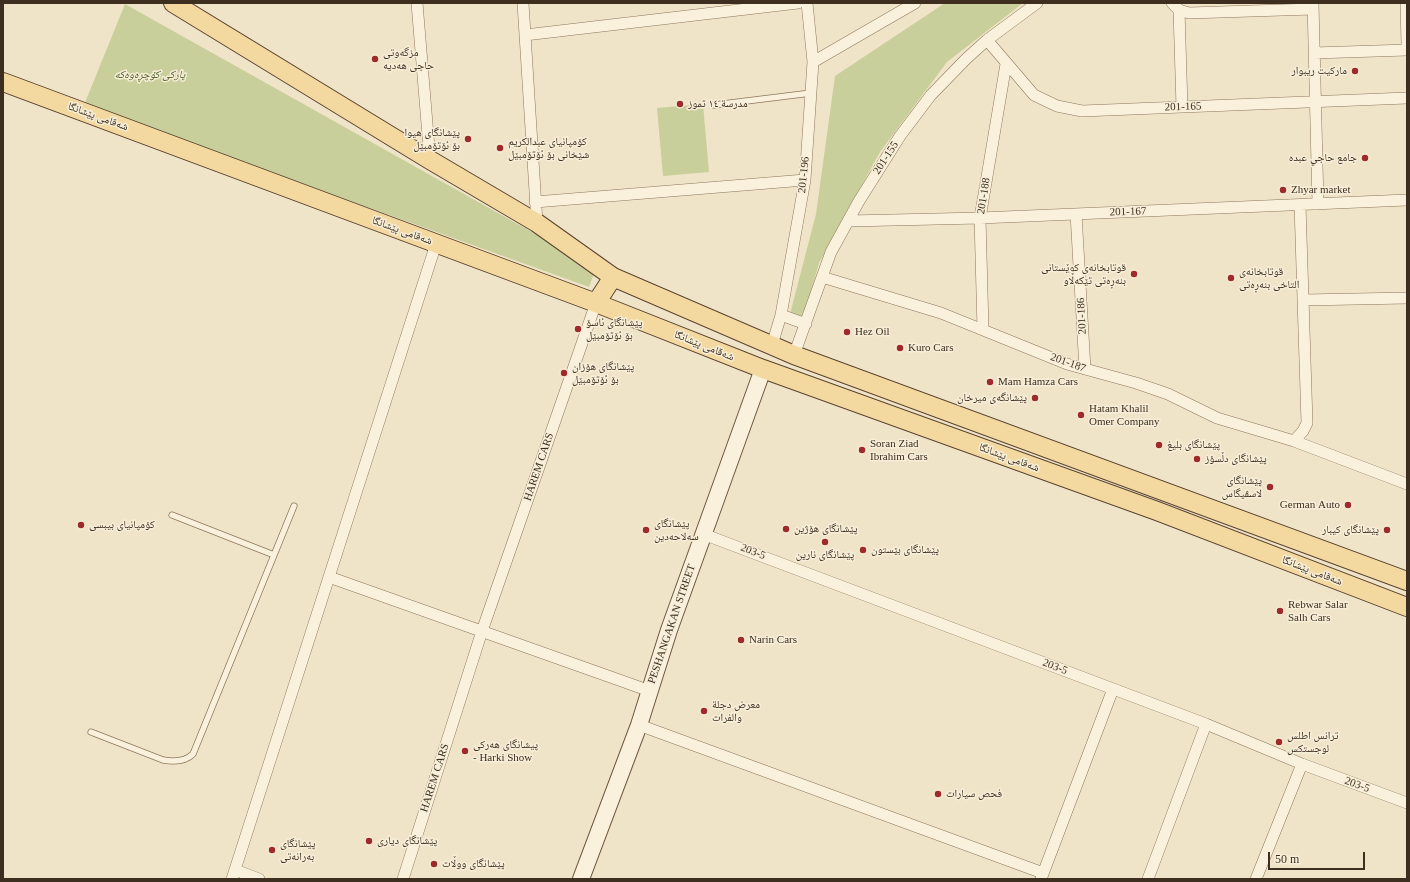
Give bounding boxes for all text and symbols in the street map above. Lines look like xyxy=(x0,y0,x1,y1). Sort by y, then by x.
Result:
place label: مزگەوتی حاجی هەدیە xyxy=(383,46,434,72)
marker: مزگەوتی حاجی هەدیە xyxy=(370,54,380,64)
place label: ماركيت ريبوار xyxy=(1291,64,1347,78)
marker: ماركيت ريبوار xyxy=(1350,66,1360,76)
park label: پارکی کۆچڕەوەکە xyxy=(115,68,185,82)
place label: مدرسة ١٤ تموز xyxy=(688,97,748,111)
marker: مدرسة ١٤ تموز xyxy=(675,99,685,109)
street label: شەقامی پێشانگا xyxy=(66,100,130,134)
street label: 201-165 xyxy=(1164,100,1202,114)
place label: پێشانگای هیوا بۆ ئۆتۆمبێل xyxy=(404,126,460,152)
marker: پێشانگای هیوا بۆ ئۆتۆمبێل xyxy=(463,134,473,144)
place label: کۆمپانیای عبدالكريم شێخانی بۆ ئۆتۆمبێل xyxy=(508,135,589,161)
street label: 201-155 xyxy=(870,139,902,177)
marker: کۆمپانیای عبدالكريم شێخانی بۆ ئۆتۆمبێل xyxy=(495,143,505,153)
place label: جامع حاجي عبده xyxy=(1289,151,1357,165)
marker: جامع حاجي عبده xyxy=(1360,153,1370,163)
street label: 201-196 xyxy=(796,156,812,194)
street label: 201-188 xyxy=(975,177,993,215)
place label: Zhyar market xyxy=(1291,183,1351,197)
marker: Zhyar market xyxy=(1278,185,1288,195)
street label: 201-167 xyxy=(1109,205,1147,219)
street label: شەقامی پێشانگا xyxy=(370,214,434,248)
place label: قوتابخانەی کوێستانی بنەڕەتی تێکەڵاو xyxy=(1041,261,1126,287)
place label: قوتابخانەی التاخی بنەڕەتی xyxy=(1239,265,1299,291)
marker: قوتابخانەی کوێستانی بنەڕەتی تێکەڵاو xyxy=(1129,269,1139,279)
marker: قوتابخانەی التاخی بنەڕەتی xyxy=(1226,273,1236,283)
street label: 201-186 xyxy=(1074,297,1090,335)
place label: پێشانگای ئاسۆ بۆ ئۆتۆمبێل xyxy=(586,316,642,342)
marker: پێشانگای ئاسۆ بۆ ئۆتۆمبێل xyxy=(573,324,583,334)
place label: Hez Oil xyxy=(855,325,890,339)
marker: Hez Oil xyxy=(842,327,852,337)
street label: شەقامی پێشانگا xyxy=(672,328,736,364)
place label: Kuro Cars xyxy=(908,341,954,355)
marker: Kuro Cars xyxy=(895,343,905,353)
street label: 201-187 xyxy=(1049,351,1087,375)
place label: پێشانگای هۆزان بۆ ئۆتۆمبێل xyxy=(572,360,634,386)
marker: پێشانگای هۆزان بۆ ئۆتۆمبێل xyxy=(559,368,569,378)
place label: Mam Hamza Cars xyxy=(998,375,1078,389)
marker: Mam Hamza Cars xyxy=(985,377,995,387)
place label: پێشانگەی میرخان xyxy=(957,391,1027,405)
marker: پێشانگەی میرخان xyxy=(1030,393,1040,403)
place label: Hatam Khalil Omer Company xyxy=(1089,402,1160,428)
marker: Hatam Khalil Omer Company xyxy=(1076,410,1086,420)
street label: HAREM CARS xyxy=(521,431,557,503)
place label: Soran Ziad Ibrahim Cars xyxy=(870,437,928,463)
place label: پێشانگای بلیغ xyxy=(1167,438,1220,452)
marker: پێشانگای بلیغ xyxy=(1154,440,1164,450)
street label: شەقامی پێشانگا xyxy=(977,441,1041,475)
marker: Soran Ziad Ibrahim Cars xyxy=(857,445,867,455)
place label: پێشانگای دڵسۆز xyxy=(1205,452,1267,466)
marker: پێشانگای دڵسۆز xyxy=(1192,454,1202,464)
place label: پێشانگای لاسڤیگاس xyxy=(1222,474,1262,500)
marker: پێشانگای لاسڤیگاس xyxy=(1265,482,1275,492)
place label: German Auto xyxy=(1280,498,1340,512)
marker: German Auto xyxy=(1343,500,1353,510)
place label: پێشانگای سەلاحەدین xyxy=(654,517,699,543)
place label: كۆمپانیای بیبسی xyxy=(89,518,155,532)
marker: كۆمپانیای بیبسی xyxy=(76,520,86,530)
place label: پێشانگای هۆژین xyxy=(794,522,857,536)
place label: پێشانگای کیبار xyxy=(1322,523,1379,537)
marker: پێشانگای هۆژین xyxy=(781,524,791,534)
marker: پێشانگای سەلاحەدین xyxy=(641,525,651,535)
marker: پێشانگای کیبار xyxy=(1382,525,1392,535)
marker: پێشانگای نارین xyxy=(820,537,830,547)
street label: 203-5 xyxy=(739,541,767,563)
place label: پێشانگای بێستون xyxy=(871,543,939,557)
marker: پێشانگای بێستون xyxy=(858,545,868,555)
place label: پێشانگای نارین xyxy=(796,548,854,562)
street label: شەقامی پێشانگا xyxy=(1280,553,1344,589)
street label: PESHANGAKAN STREET xyxy=(645,562,699,686)
place label: Rebwar Salar Salh Cars xyxy=(1288,598,1348,624)
marker: Rebwar Salar Salh Cars xyxy=(1275,606,1285,616)
place label: Narin Cars xyxy=(749,633,797,647)
marker: Narin Cars xyxy=(736,635,746,645)
street label: 203-5 xyxy=(1041,656,1069,678)
place label: معرض دجلة والفرات xyxy=(712,698,760,724)
marker: معرض دجلة والفرات xyxy=(699,706,709,716)
place label: ترانس اطلس لوجستكس xyxy=(1287,729,1339,755)
marker: ترانس اطلس لوجستكس xyxy=(1274,737,1284,747)
place label: پیشانگای هەرکی - Harki Show xyxy=(473,738,538,764)
street label: HAREM CARS xyxy=(418,742,452,814)
marker: پیشانگای هەرکی - Harki Show xyxy=(460,746,470,756)
street label: 203-5 xyxy=(1343,774,1371,796)
place label: فحص سيارات xyxy=(946,787,1002,801)
marker: فحص سيارات xyxy=(933,789,943,799)
place label: پێشانگای دیاری xyxy=(377,834,437,848)
marker: پێشانگای دیاری xyxy=(364,836,374,846)
place label: پێشانگای بەرانەتی xyxy=(280,837,315,863)
scale bar xyxy=(1270,844,1367,870)
marker: پێشانگای بەرانەتی xyxy=(267,845,277,855)
text: 50 m xyxy=(1275,852,1299,866)
place label: پێشانگای ووڵات xyxy=(442,857,505,871)
marker: پێشانگای ووڵات xyxy=(429,859,439,869)

